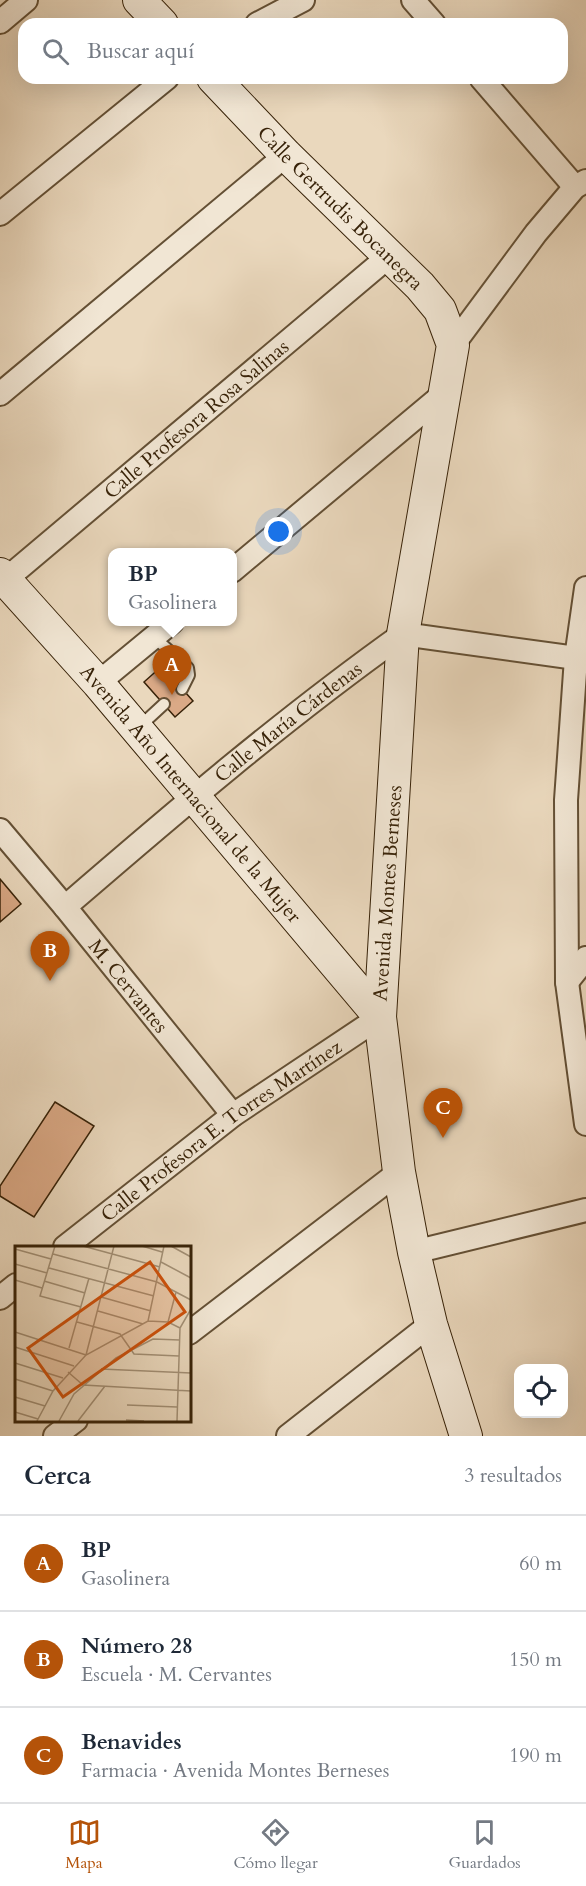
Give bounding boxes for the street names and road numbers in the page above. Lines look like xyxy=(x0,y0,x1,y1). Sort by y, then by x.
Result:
street label: Calle Gertrudis Bocanegra xyxy=(251,120,430,296)
street label: Calle Profesora Rosa Salinas xyxy=(98,333,295,505)
street label: Calle María Cárdenas xyxy=(209,655,368,789)
street label: Avenida Año Internacional de la Mujer xyxy=(76,660,306,928)
street label: Avenida Montes Berneses xyxy=(366,784,409,1002)
street label: M. Cervantes xyxy=(82,934,174,1039)
street label: Calle Profesora E. Torres Martínez xyxy=(95,1033,347,1228)

